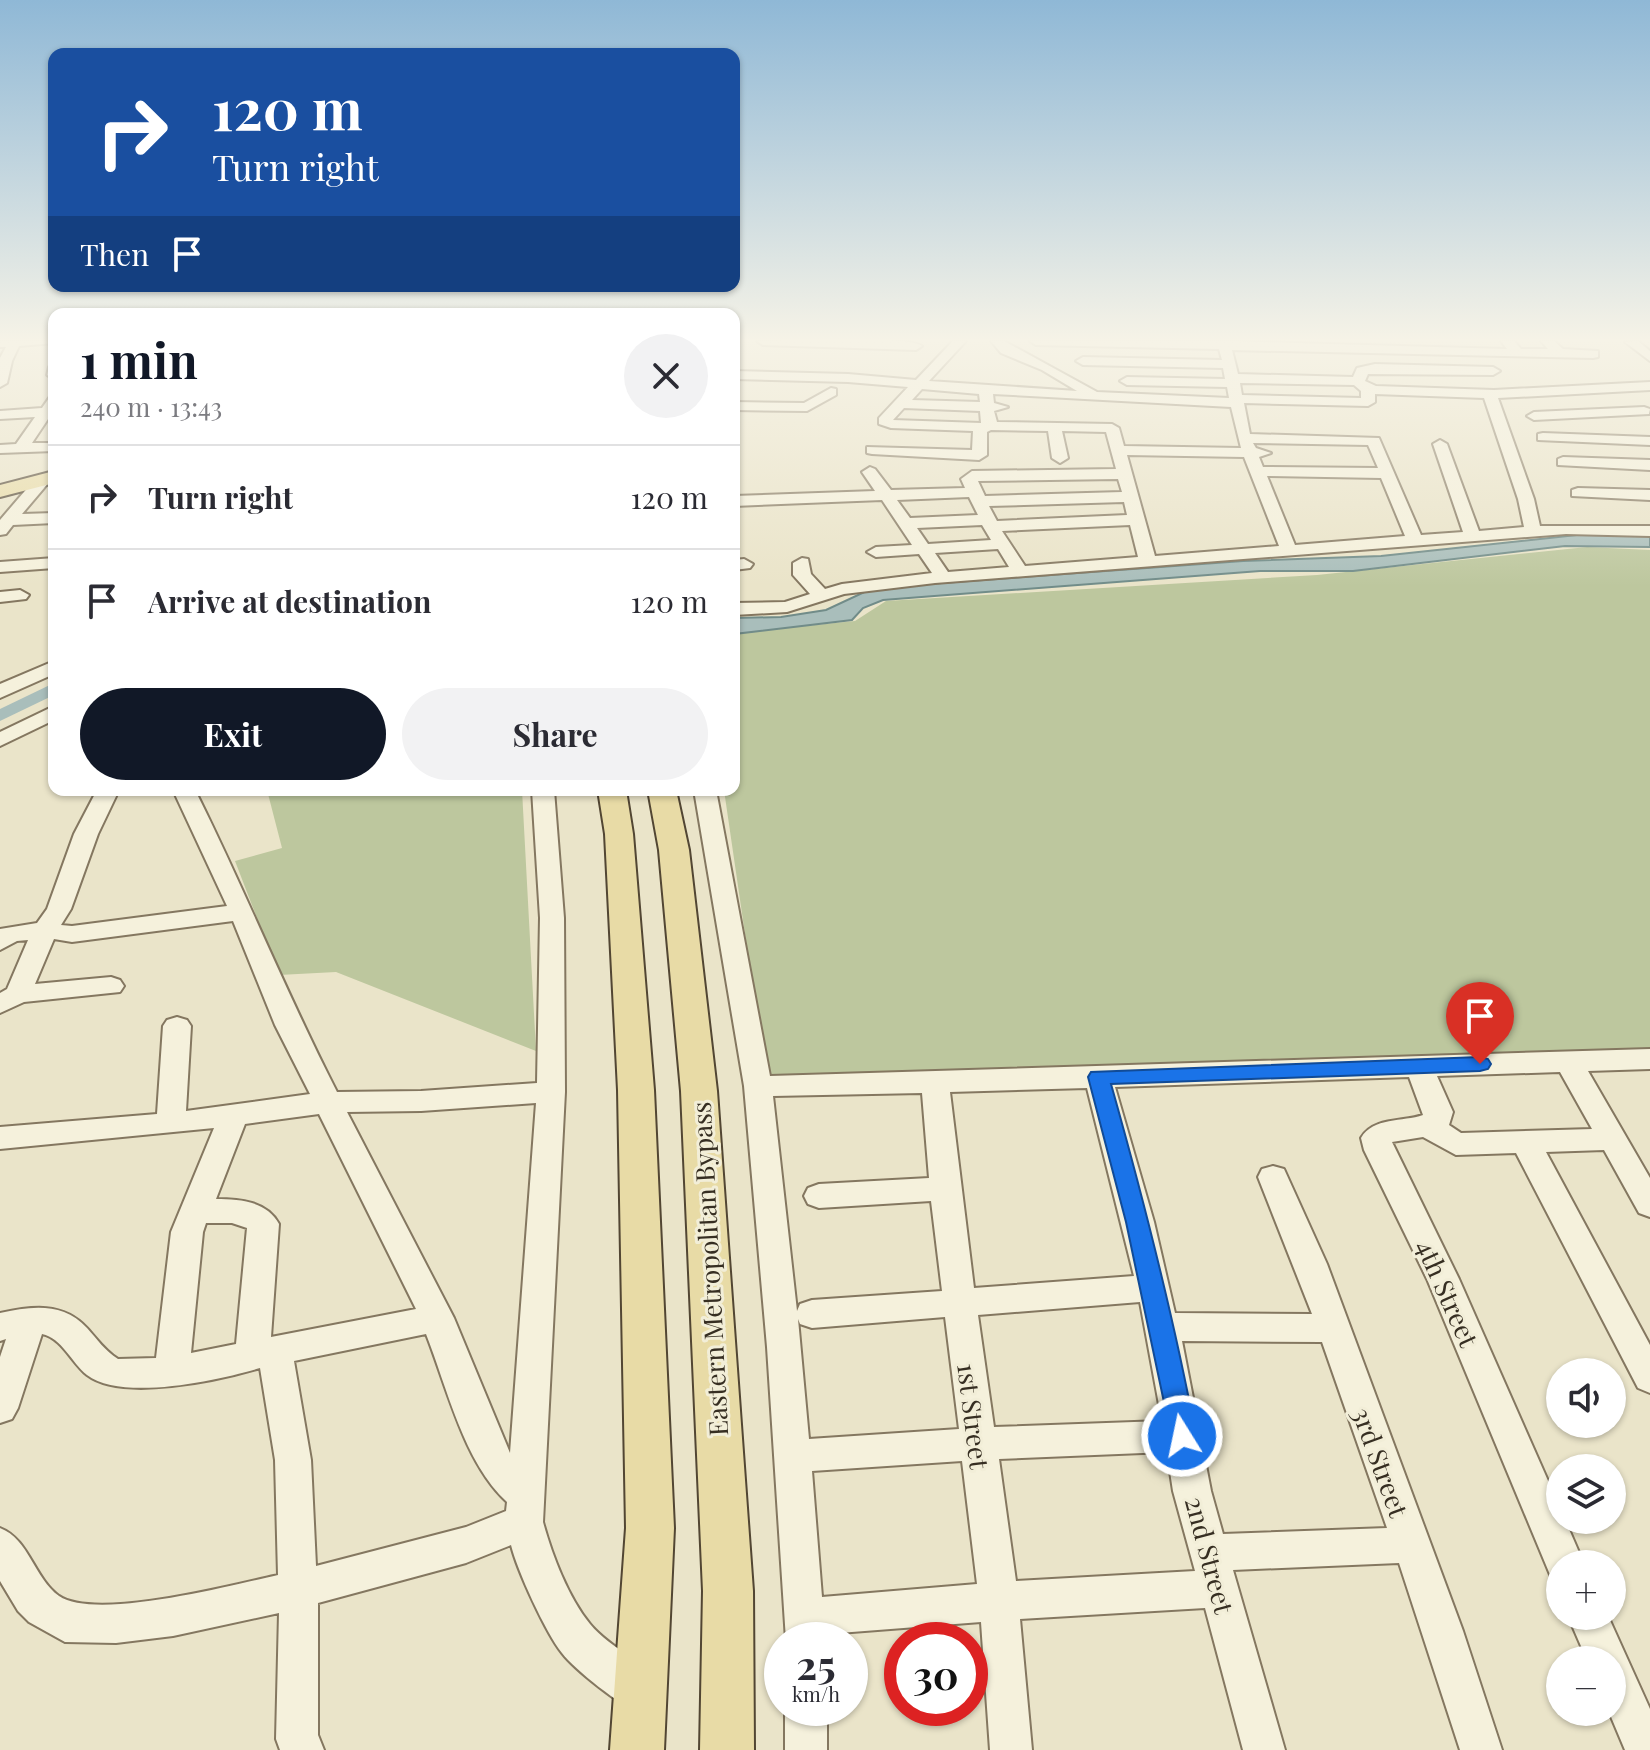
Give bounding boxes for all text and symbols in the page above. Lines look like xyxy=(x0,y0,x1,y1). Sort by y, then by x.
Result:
text: 120 m xyxy=(212,70,363,145)
icon: right xyxy=(80,80,184,184)
text: Turn right xyxy=(212,142,379,190)
icon: arrive xyxy=(165,232,209,276)
text: Then xyxy=(80,234,149,274)
text: 1 min xyxy=(80,327,198,391)
button: close xyxy=(624,334,708,418)
text: 240 m · 13:43 xyxy=(80,389,222,424)
icon: right xyxy=(80,475,124,519)
text: Turn right xyxy=(148,477,293,517)
text: 120 m xyxy=(630,477,708,517)
icon: arrive xyxy=(80,579,124,623)
text: Arrive at destination xyxy=(148,581,431,621)
text: 120 m xyxy=(630,581,708,621)
button: Exit xyxy=(80,688,386,780)
button: Share xyxy=(402,688,708,780)
pin xyxy=(1446,982,1514,1064)
icon: arrive xyxy=(1458,994,1502,1038)
street label: Eastern Metropolitan Bypass xyxy=(683,1101,735,1437)
street label: 4th Street xyxy=(1409,1234,1487,1353)
map controls xyxy=(1546,1358,1626,1726)
button: sound xyxy=(1546,1358,1626,1438)
street label: 1st Street xyxy=(950,1361,998,1472)
position arrow xyxy=(1140,1394,1224,1478)
street label: 3rd Street xyxy=(1345,1402,1417,1522)
button: layers xyxy=(1546,1454,1626,1534)
street label: 2nd Street xyxy=(1178,1493,1243,1618)
button: + xyxy=(1546,1550,1626,1630)
speed limit sign: 30 xyxy=(884,1622,988,1726)
text: 25 xyxy=(796,1637,836,1690)
button: − xyxy=(1546,1646,1626,1726)
text: km/h xyxy=(792,1680,840,1707)

